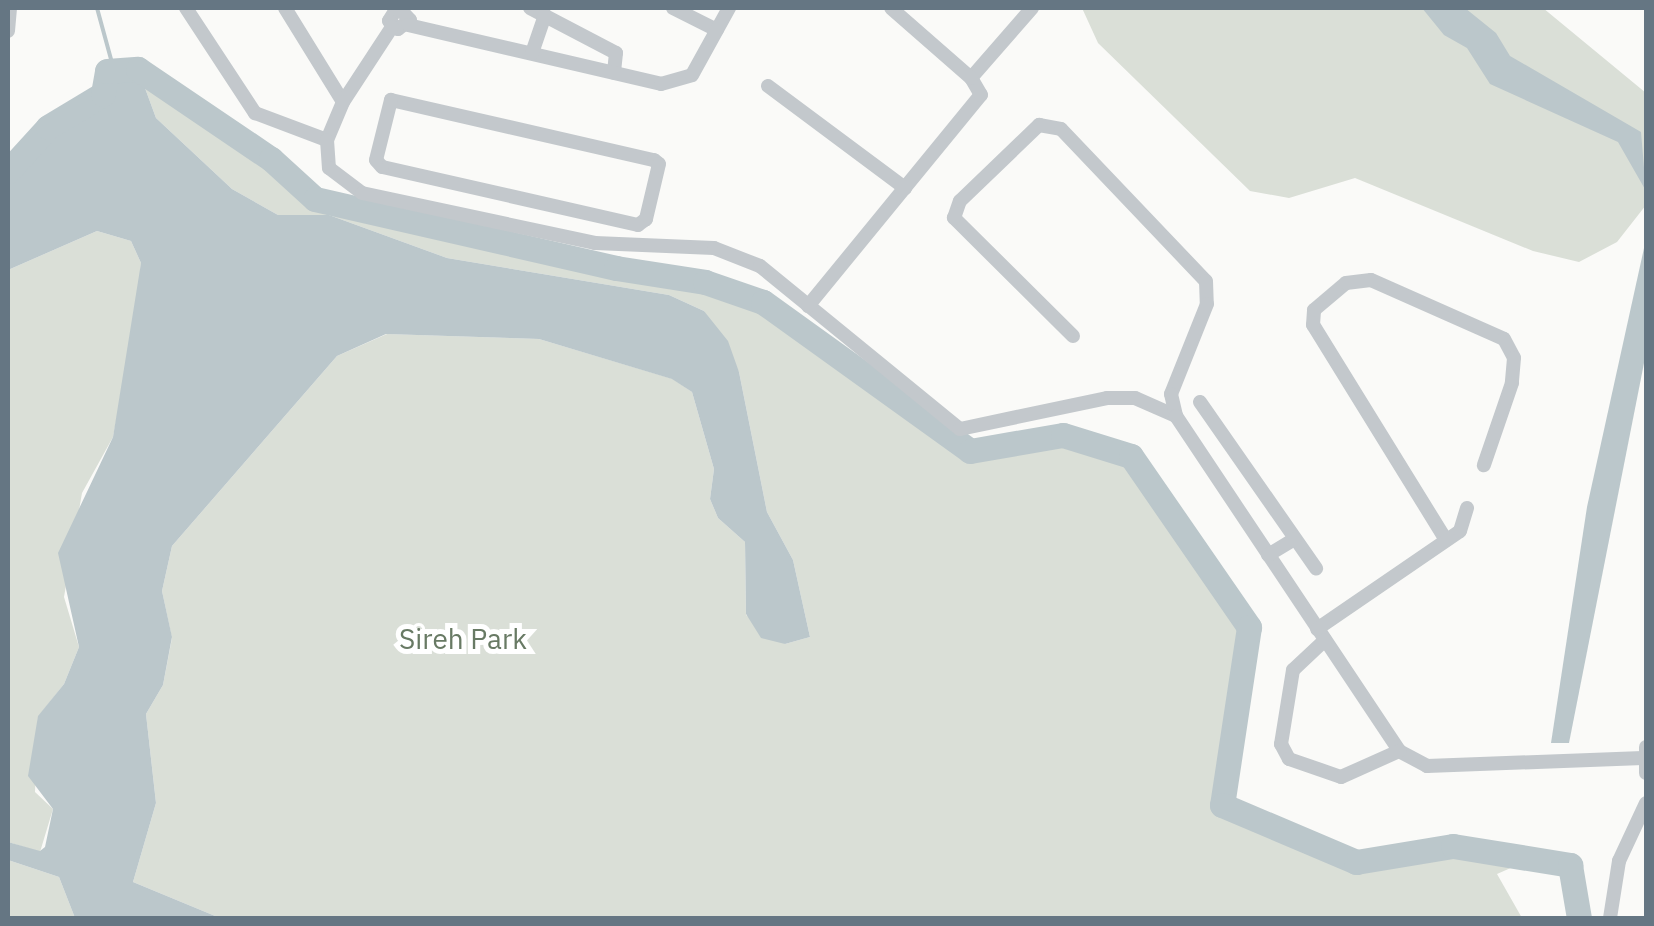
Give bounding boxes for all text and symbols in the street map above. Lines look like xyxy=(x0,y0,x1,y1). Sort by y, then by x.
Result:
park label: Sireh Park xyxy=(399,622,527,656)

